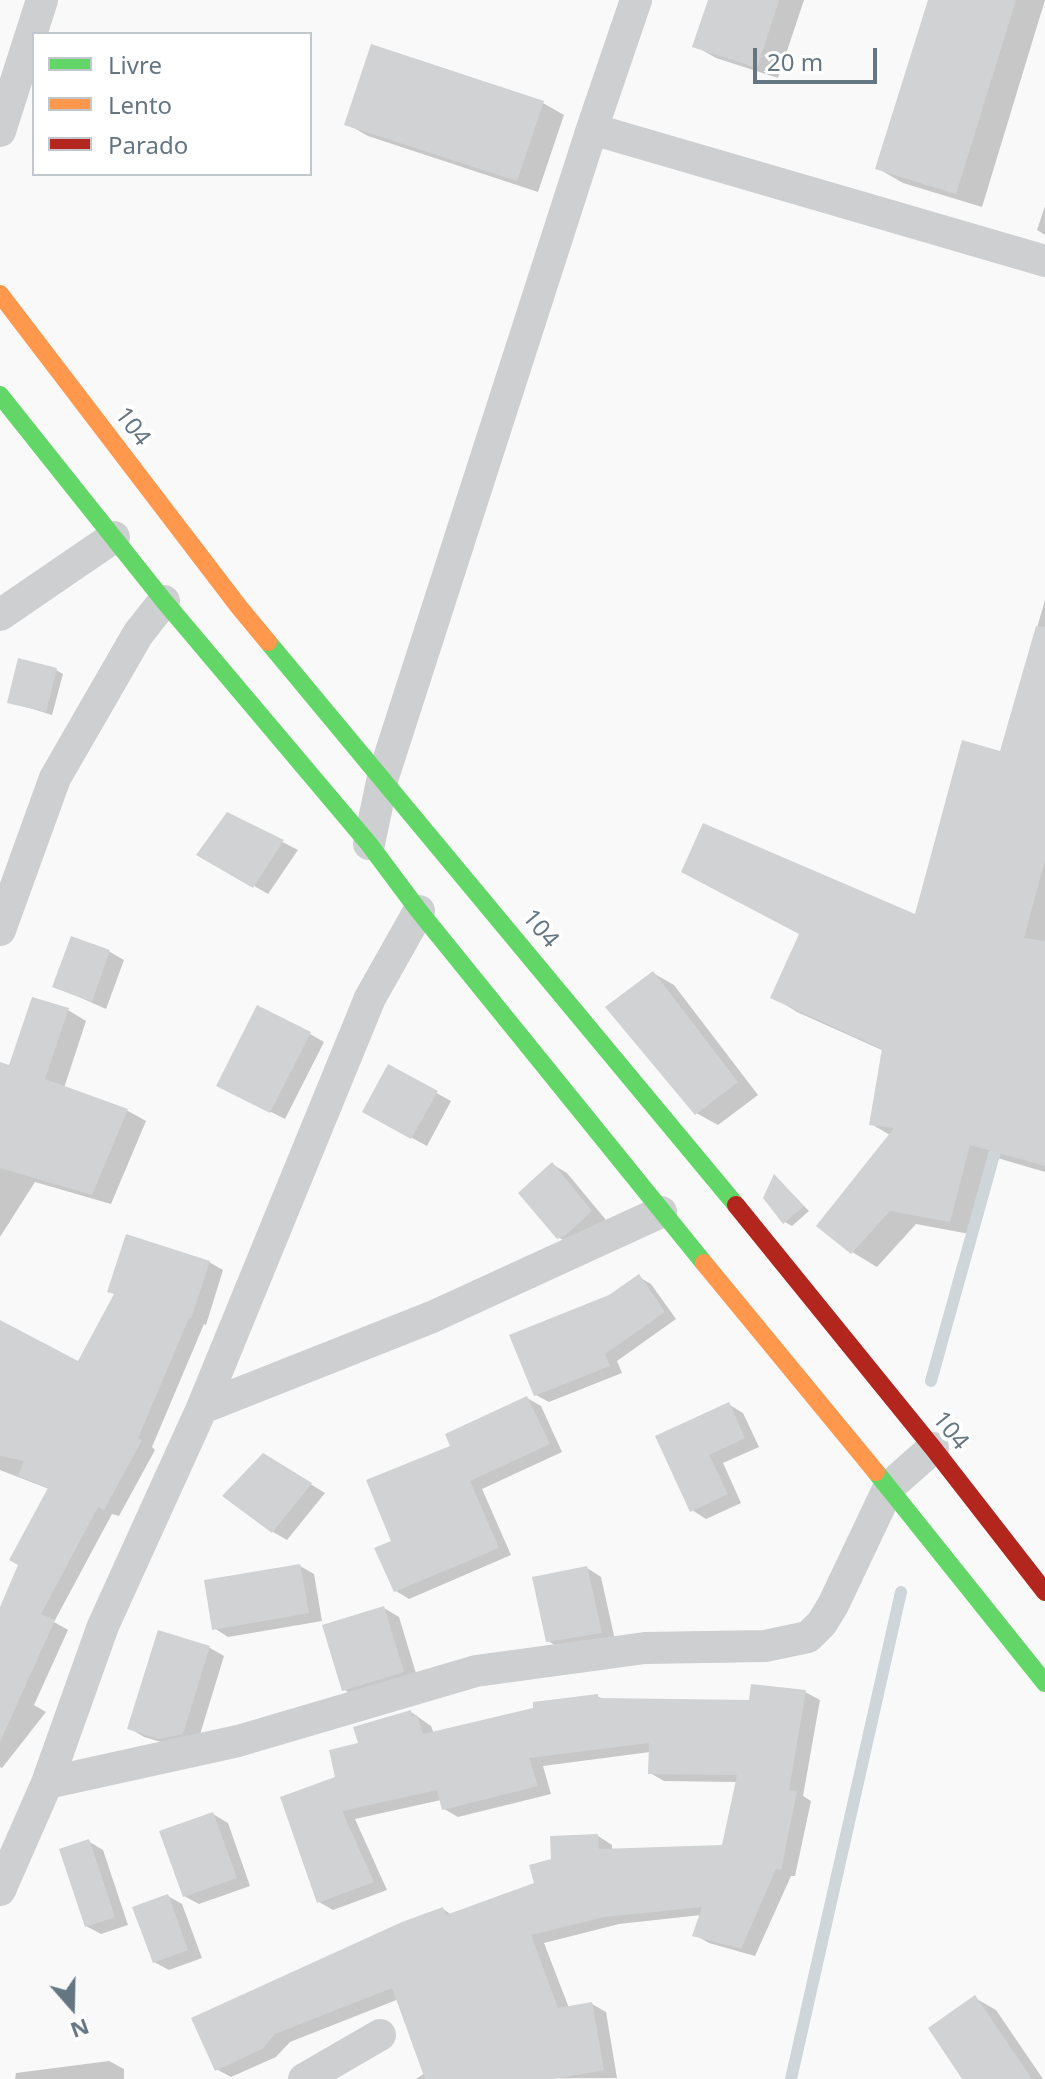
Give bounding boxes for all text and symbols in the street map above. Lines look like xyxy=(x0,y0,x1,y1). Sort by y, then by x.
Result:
legend xyxy=(32,32,312,176)
scale bar xyxy=(757,32,881,82)
text: 20 m xyxy=(767,45,823,78)
text: Livre xyxy=(108,48,162,81)
text: Lento xyxy=(108,88,172,121)
text: Parado xyxy=(108,128,188,161)
street label: 104 xyxy=(108,402,156,452)
street label: 104 xyxy=(516,904,564,954)
street label: 104 xyxy=(926,1406,974,1456)
north arrow xyxy=(32,1967,112,2047)
text: N xyxy=(67,2012,94,2047)

